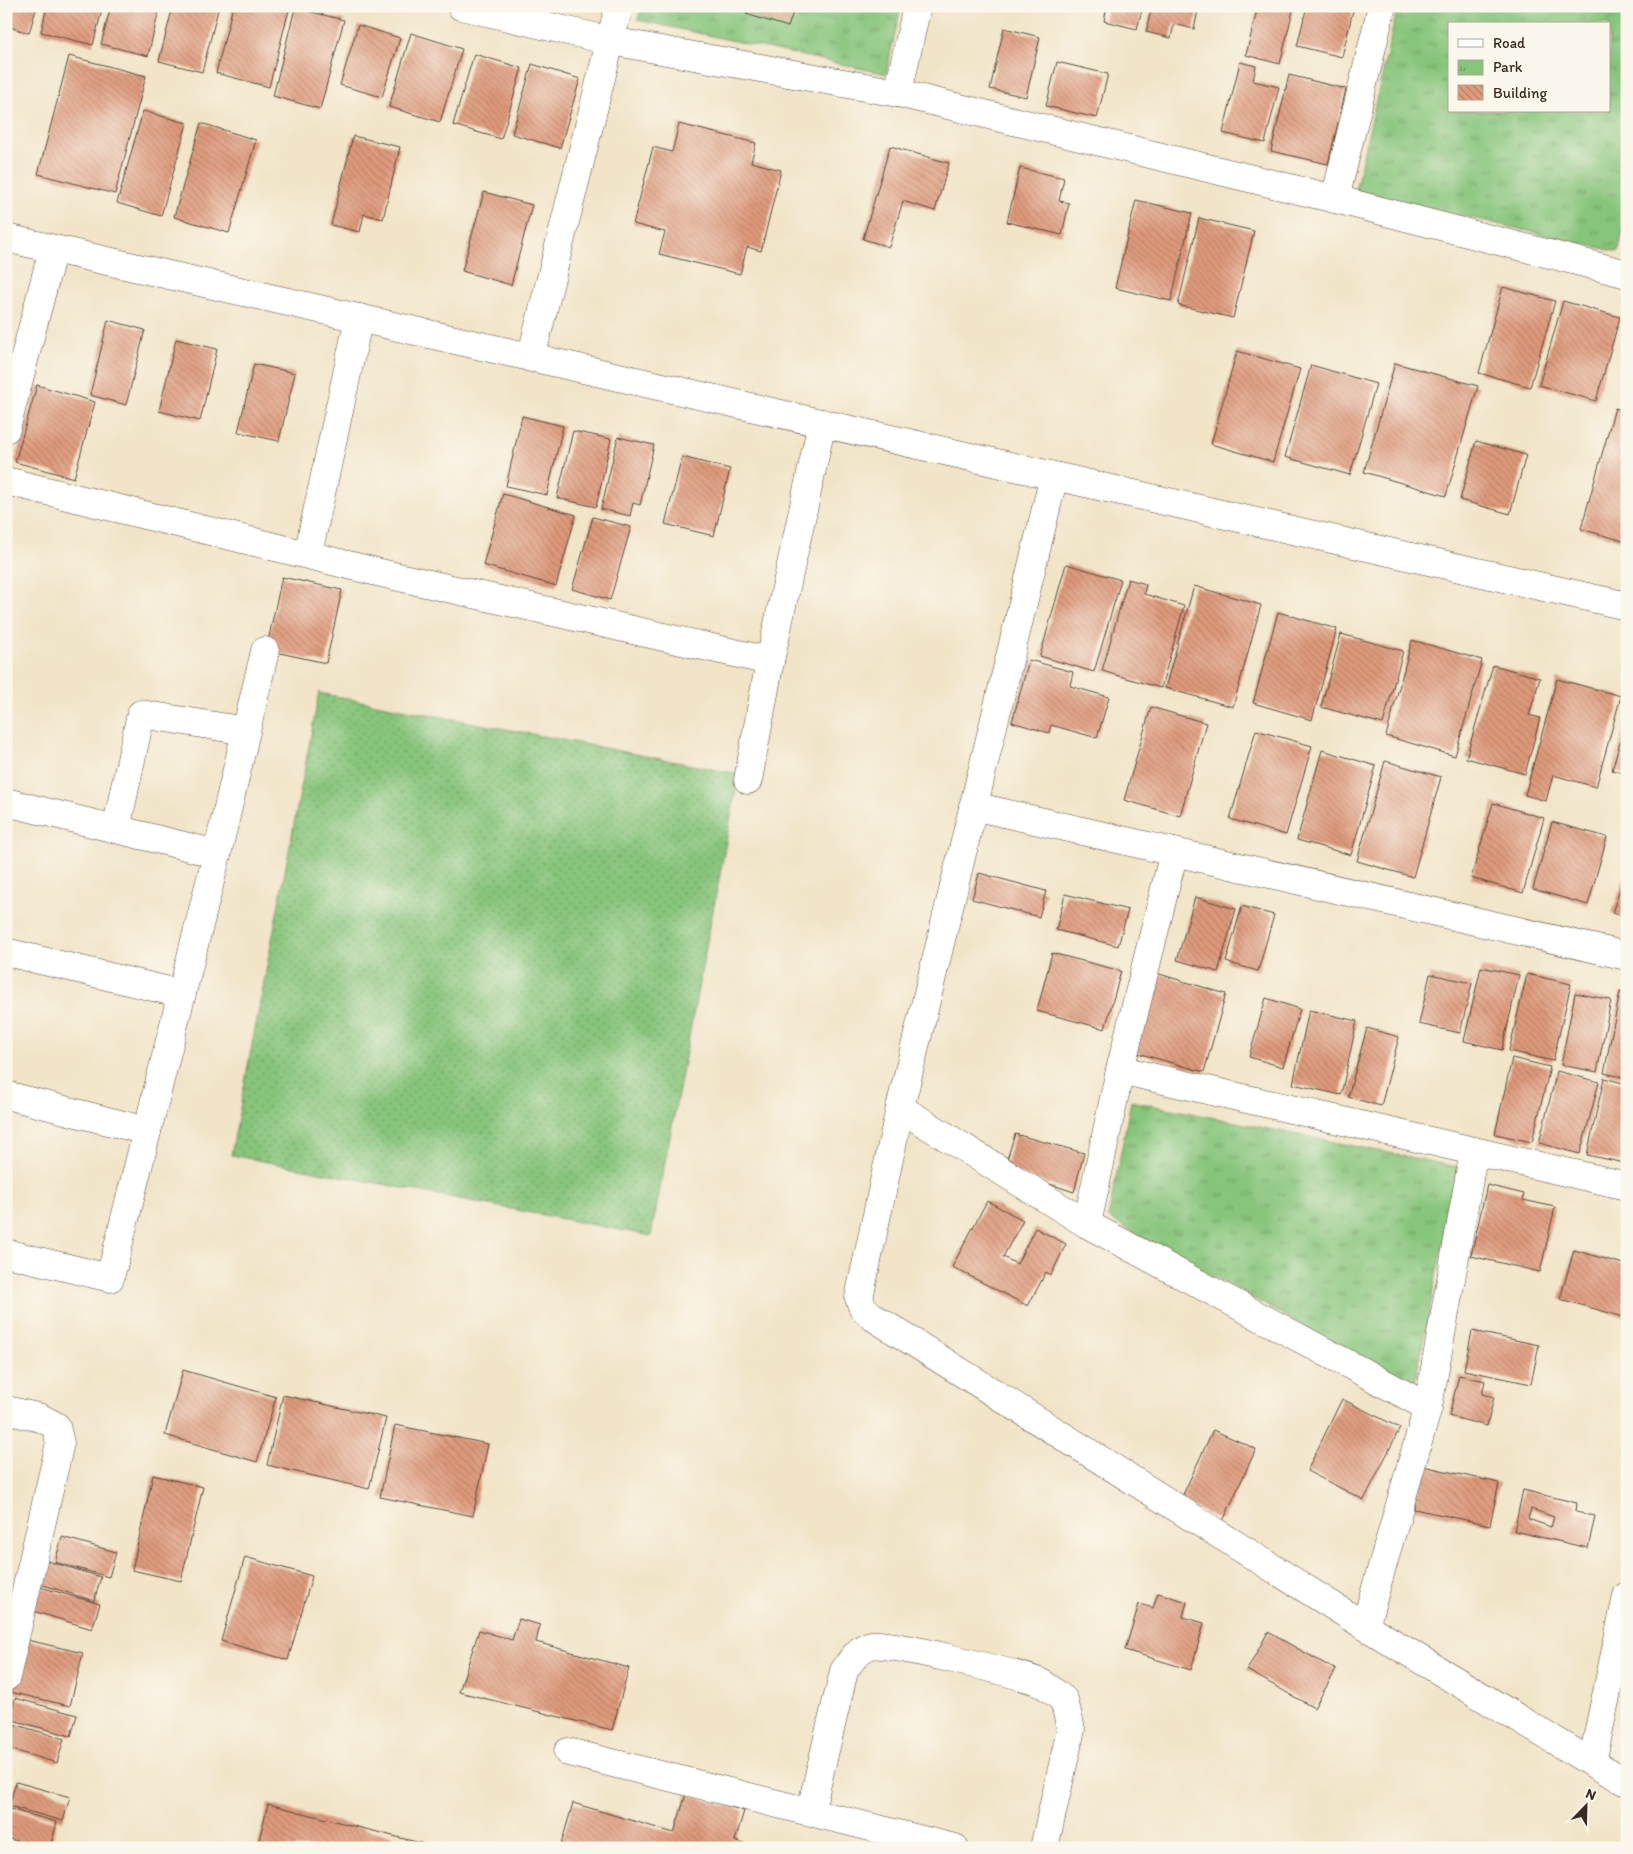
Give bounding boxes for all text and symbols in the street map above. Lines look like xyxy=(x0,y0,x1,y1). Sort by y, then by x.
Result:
legend xyxy=(1448,22,1610,112)
text: Road xyxy=(1493,34,1526,52)
text: Park xyxy=(1493,58,1523,76)
text: Building xyxy=(1493,84,1547,102)
north arrow xyxy=(1560,1782,1610,1832)
text: N xyxy=(1583,1785,1599,1804)

